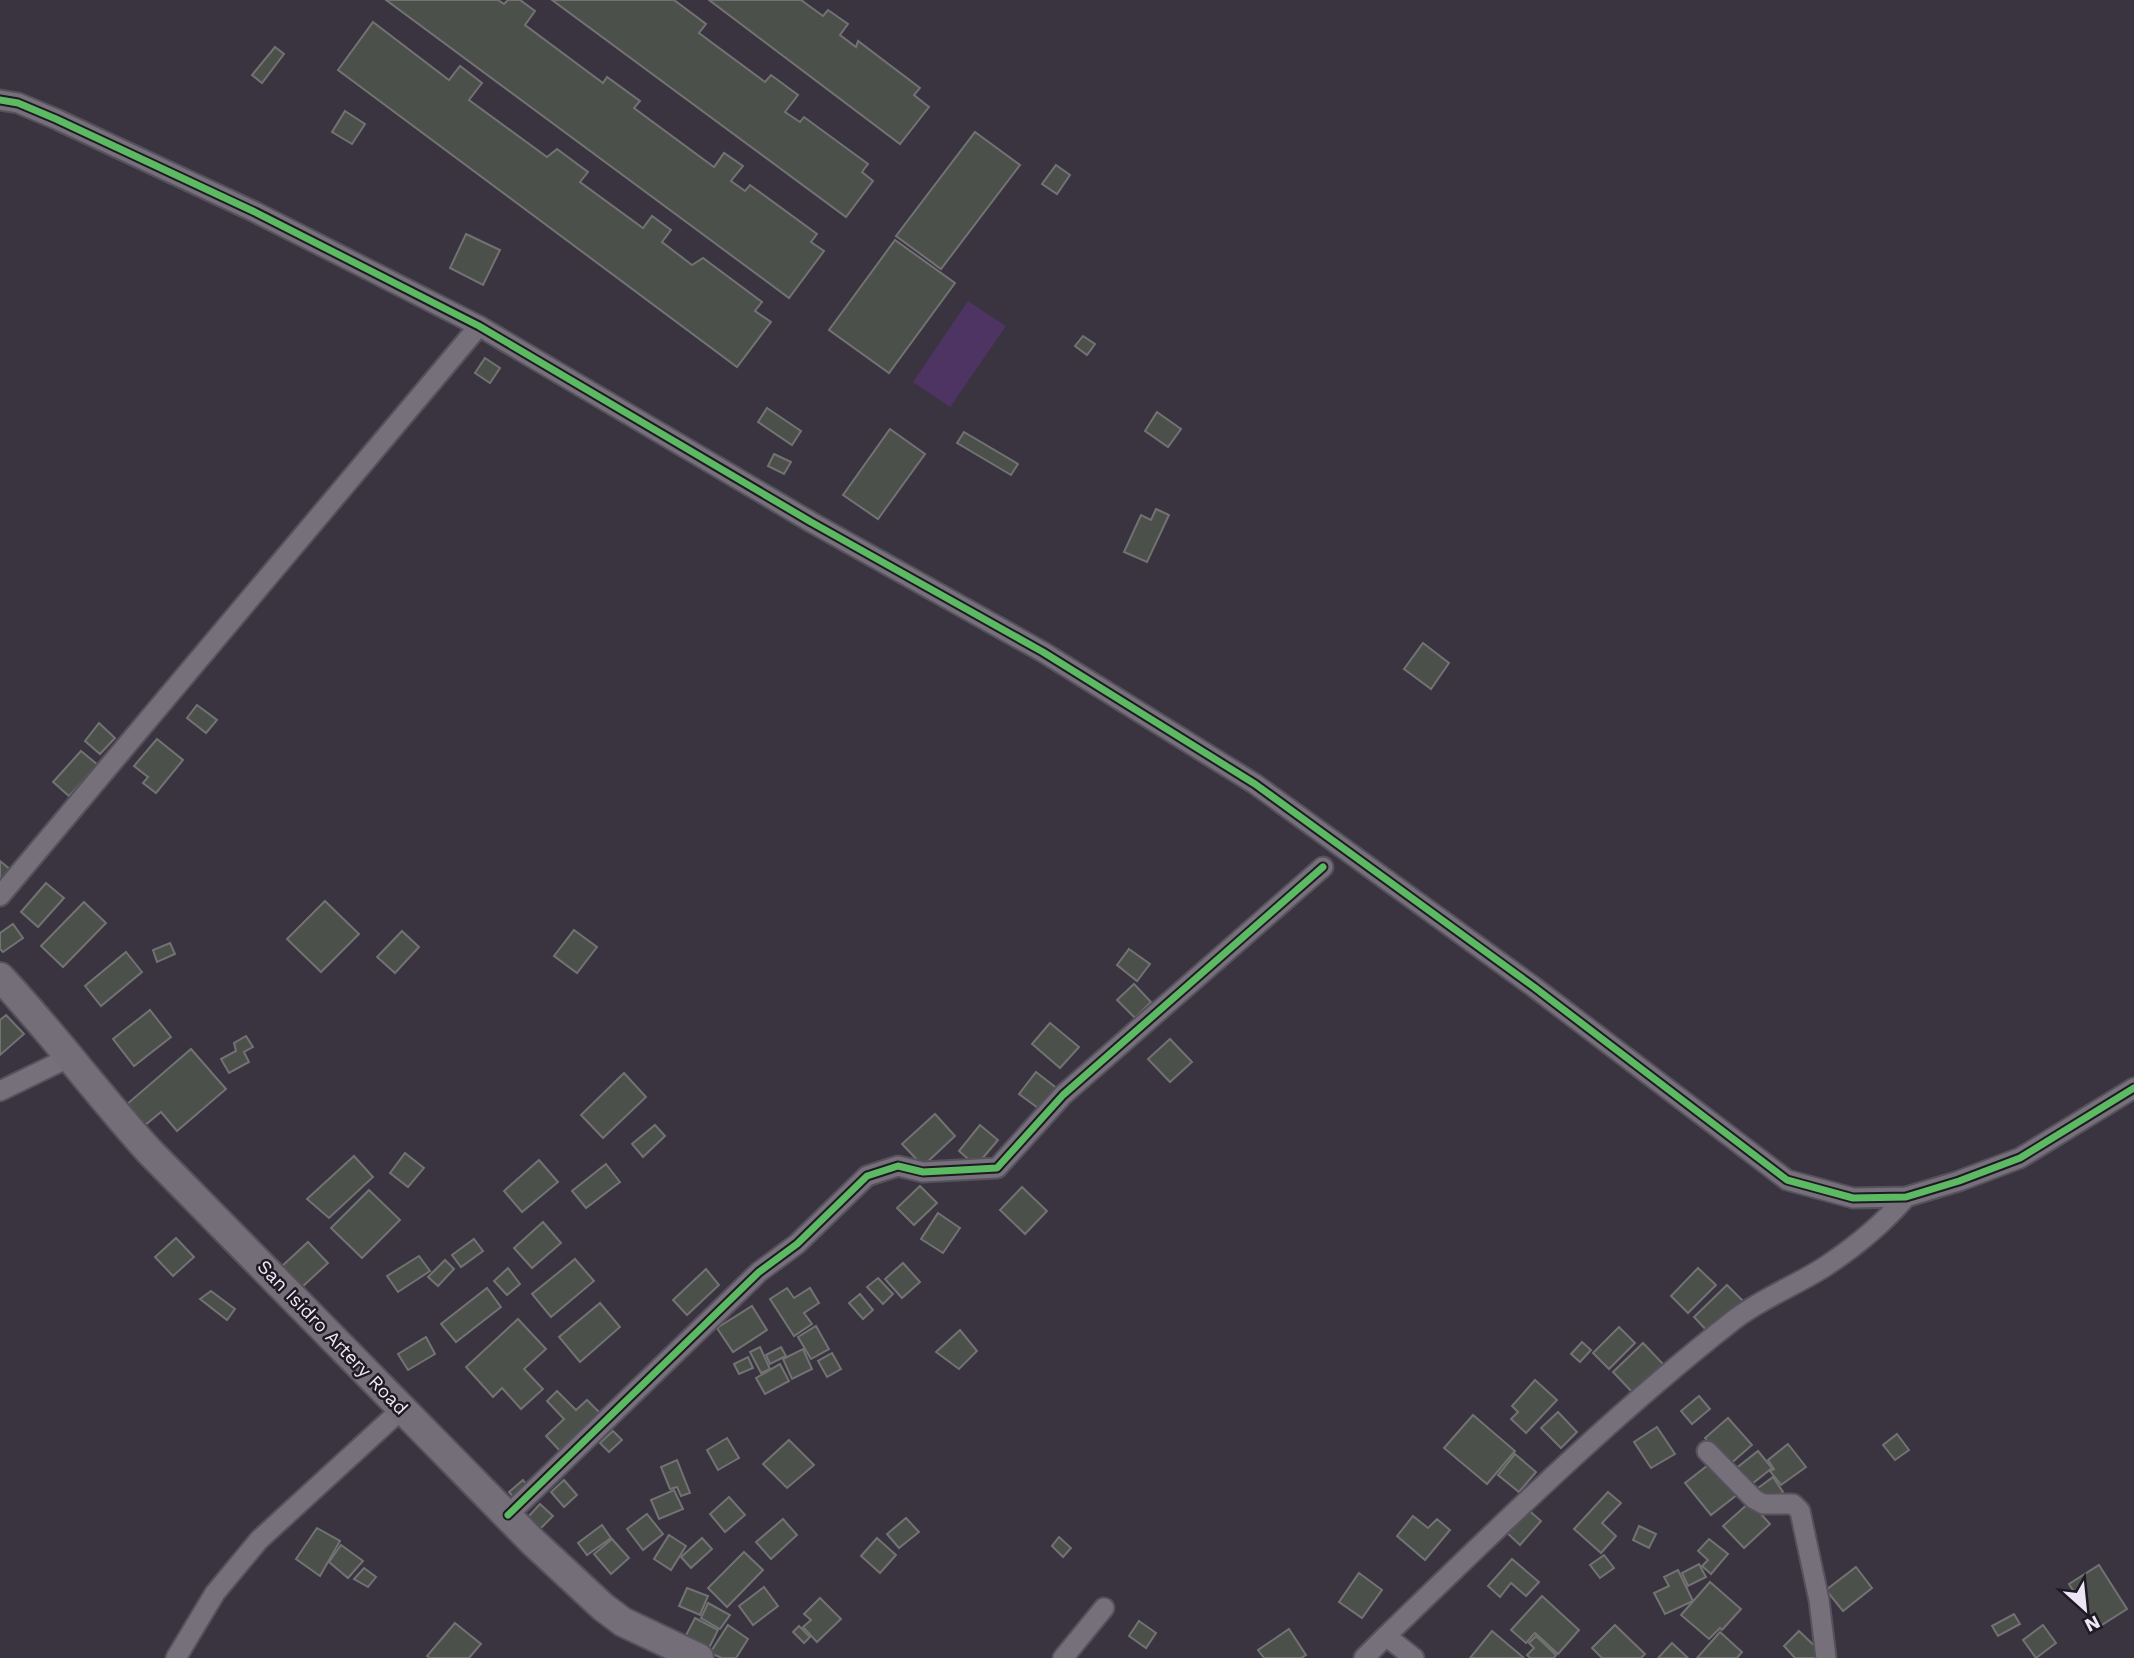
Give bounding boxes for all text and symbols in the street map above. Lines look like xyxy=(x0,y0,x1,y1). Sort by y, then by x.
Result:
street label: San Isidro Artery Road xyxy=(253,1255,413,1420)
north arrow xyxy=(2050,1574,2120,1644)
text: N xyxy=(2081,1610,2104,1637)

